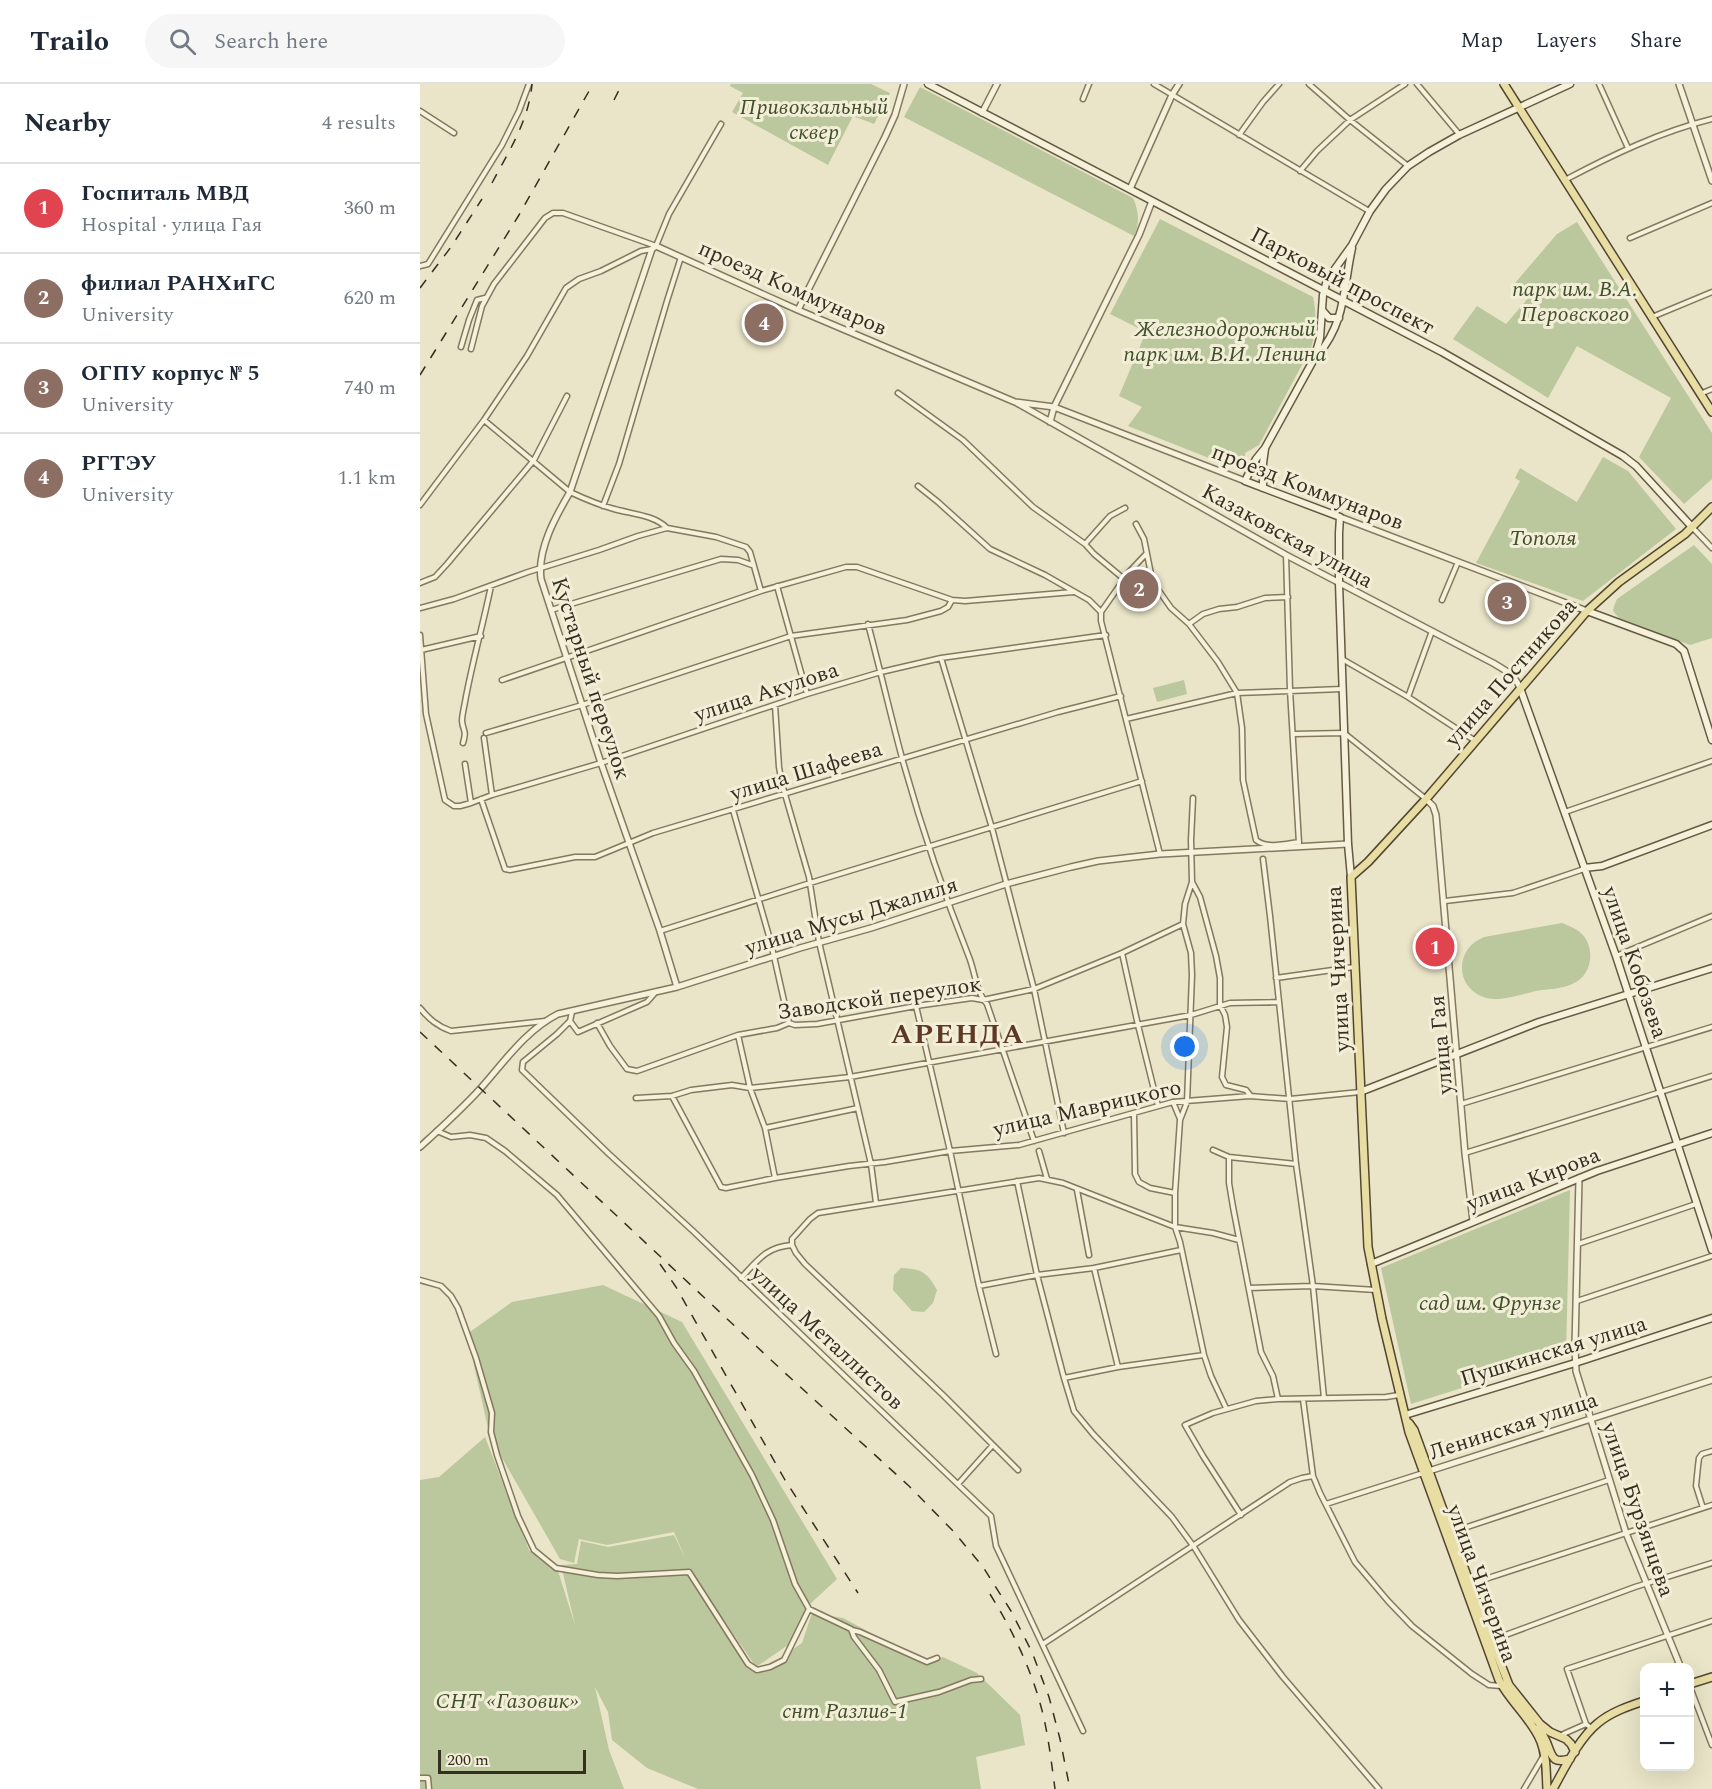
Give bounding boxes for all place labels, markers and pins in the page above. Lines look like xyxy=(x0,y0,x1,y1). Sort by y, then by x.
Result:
pin: 4 xyxy=(744,300,784,346)
pin: 2 xyxy=(1120,566,1158,612)
pin: 3 xyxy=(1488,580,1526,624)
pin: 1 xyxy=(1416,924,1454,970)

